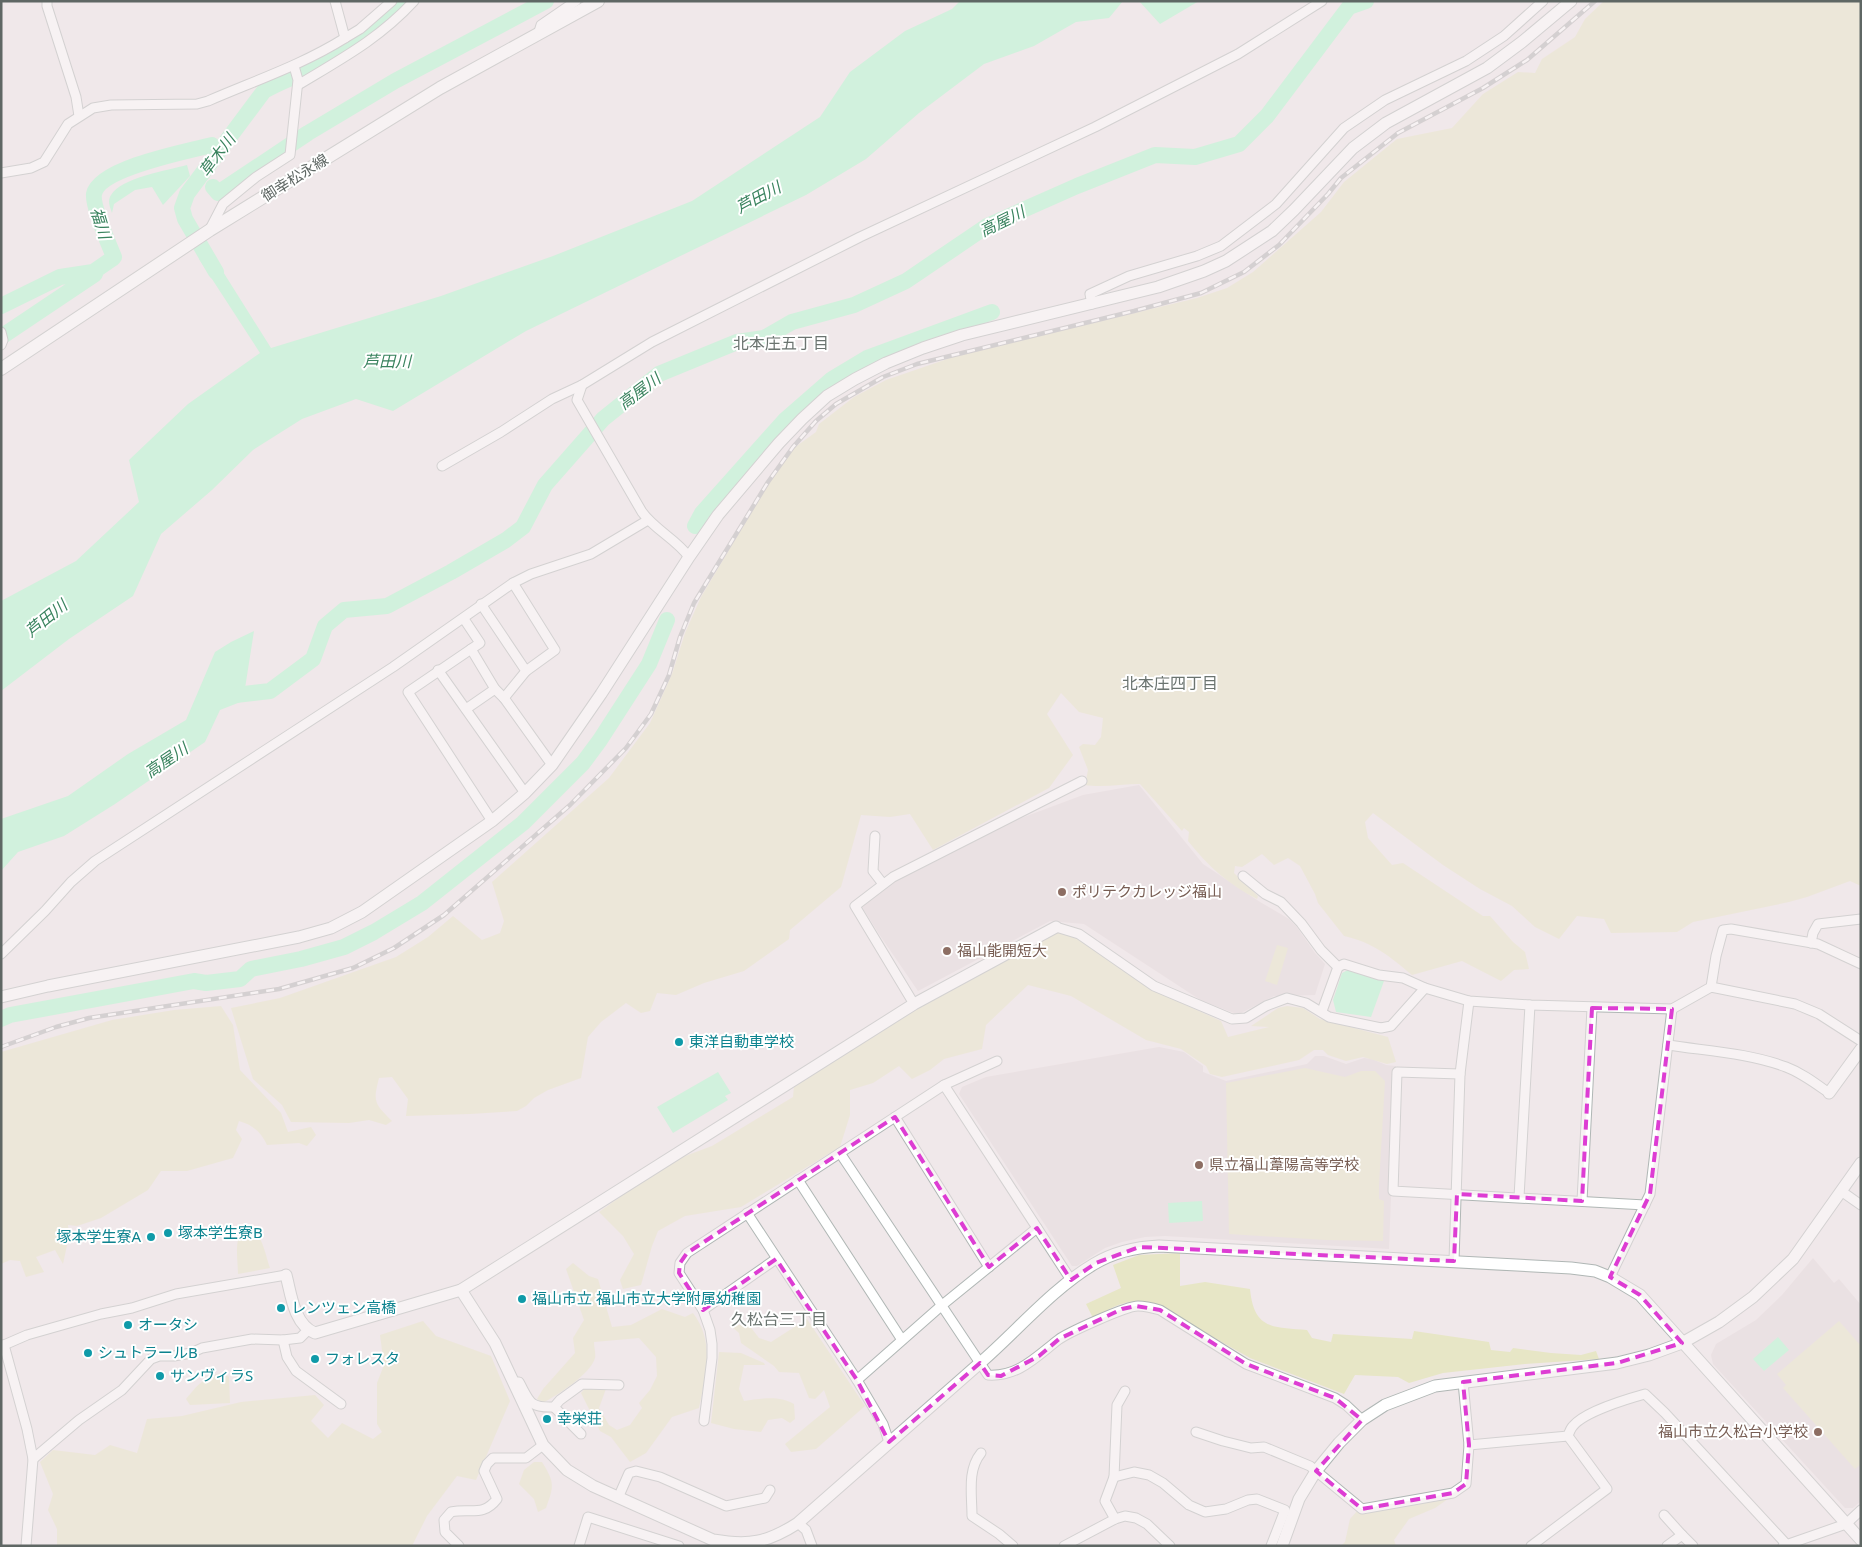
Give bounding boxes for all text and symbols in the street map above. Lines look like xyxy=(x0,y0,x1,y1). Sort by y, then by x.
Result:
water label: 草木川 xyxy=(194,128,241,181)
street label: 御幸松永線 xyxy=(257,149,332,206)
water label: 芦田川 xyxy=(732,175,786,218)
water label: 高屋川 xyxy=(976,200,1030,241)
water label: 福川 xyxy=(86,204,117,243)
district label: 北本庄五丁目 xyxy=(733,332,829,354)
water label: 芦田川 xyxy=(363,350,413,372)
water label: 高屋川 xyxy=(613,367,666,414)
water label: 芦田川 xyxy=(20,593,73,642)
district label: 北本庄四丁目 xyxy=(1122,672,1218,694)
water label: 高屋川 xyxy=(140,736,194,783)
place label: ポリテクカレッジ福山 xyxy=(1072,881,1222,901)
marker: ポリテクカレッジ福山 xyxy=(1056,886,1068,898)
place label: 福山能開短大 xyxy=(957,940,1047,960)
marker: 福山能開短大 xyxy=(941,945,953,957)
place label: 東洋自動車学校 xyxy=(689,1031,794,1051)
marker: 東洋自動車学校 xyxy=(673,1036,685,1048)
place label: 県立福山葦陽高等学校 xyxy=(1209,1154,1359,1174)
marker: 県立福山葦陽高等学校 xyxy=(1193,1159,1205,1171)
place label: 塚本学生寮B xyxy=(178,1222,263,1242)
place label: 塚本学生寮A xyxy=(56,1226,141,1246)
marker: 塚本学生寮B xyxy=(162,1227,174,1239)
marker: 塚本学生寮A xyxy=(145,1231,157,1243)
place label: 福山市立 福山市立大学附属幼稚園 xyxy=(532,1288,761,1308)
marker: 福山市立 福山市立大学附属幼稚園 xyxy=(516,1293,528,1305)
place label: レンツェン高橋 xyxy=(291,1297,396,1317)
marker: レンツェン高橋 xyxy=(275,1302,287,1314)
district label: 久松台三丁目 xyxy=(731,1308,827,1330)
place label: オータシ xyxy=(138,1314,198,1334)
marker: オータシ xyxy=(122,1319,134,1331)
place label: シュトラールB xyxy=(98,1342,198,1362)
marker: シュトラールB xyxy=(82,1347,94,1359)
place label: フォレスタ xyxy=(325,1348,400,1368)
marker: フォレスタ xyxy=(309,1353,321,1365)
place label: サンヴィラS xyxy=(170,1365,253,1385)
marker: サンヴィラS xyxy=(154,1370,166,1382)
place label: 幸栄荘 xyxy=(557,1408,602,1428)
marker: 幸栄荘 xyxy=(541,1413,553,1425)
place label: 福山市立久松台小学校 xyxy=(1658,1421,1808,1441)
marker: 福山市立久松台小学校 xyxy=(1812,1426,1824,1438)

